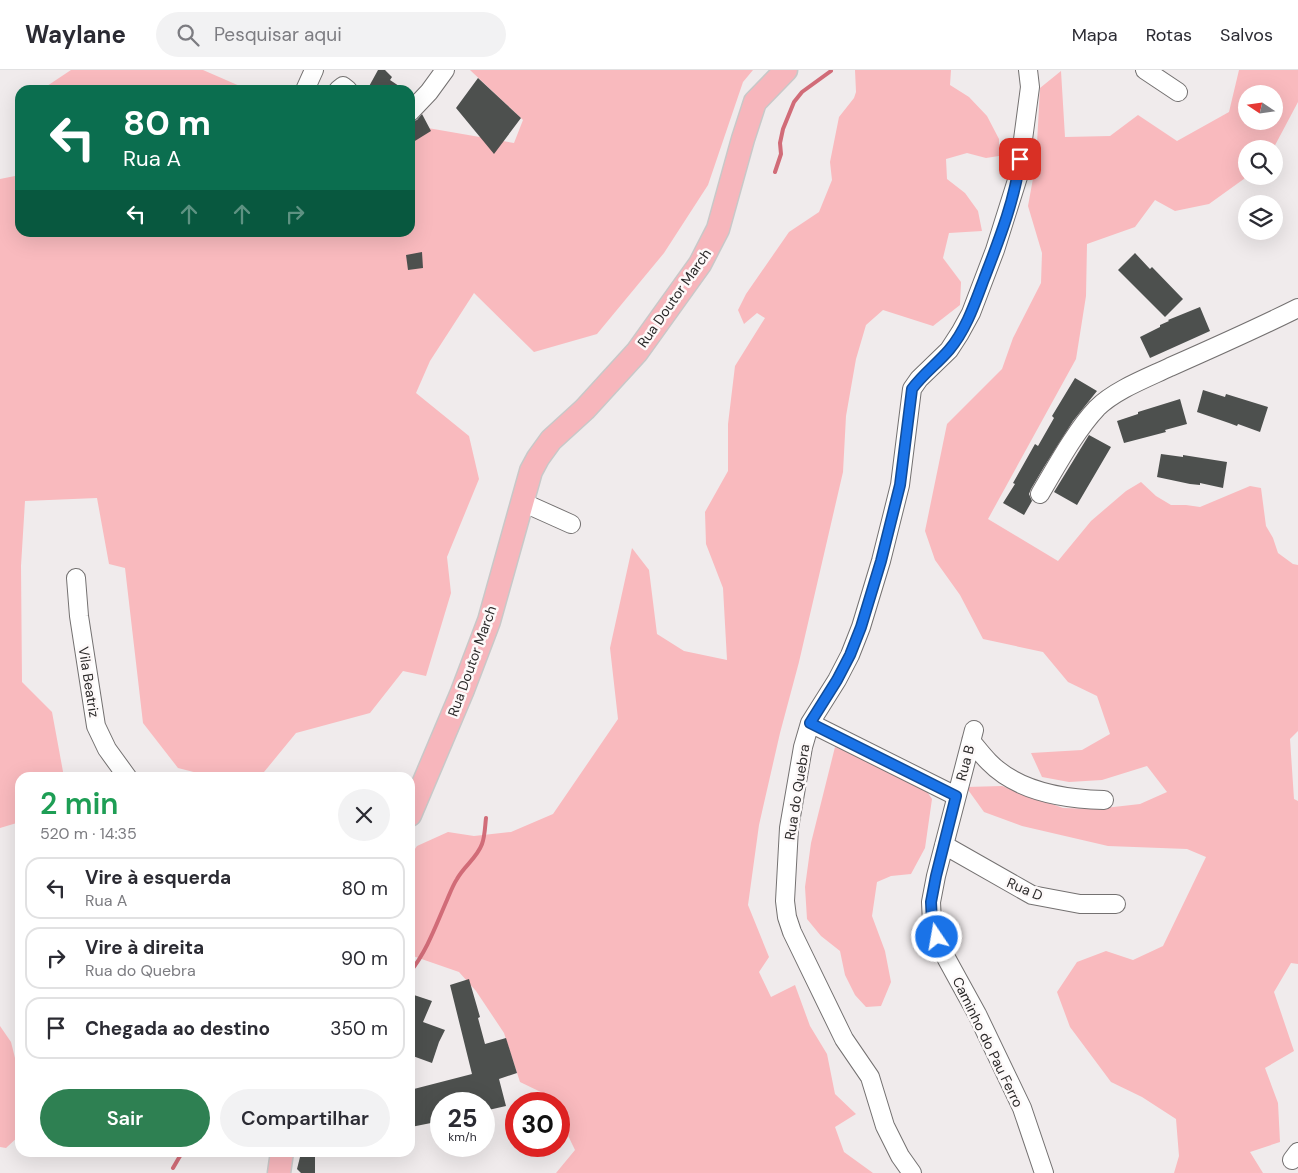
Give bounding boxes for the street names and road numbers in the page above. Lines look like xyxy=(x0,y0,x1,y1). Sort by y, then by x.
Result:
street label: Rua Doutor March xyxy=(633,245,715,351)
street label: Rua Doutor March xyxy=(444,603,500,719)
street label: Vila Beatriz xyxy=(75,645,103,719)
street label: Rua do Quebra xyxy=(781,743,813,841)
street label: Rua B xyxy=(952,743,978,783)
street label: Rua D xyxy=(1004,873,1046,905)
street label: Caminho do Pau Ferro xyxy=(949,974,1027,1110)

